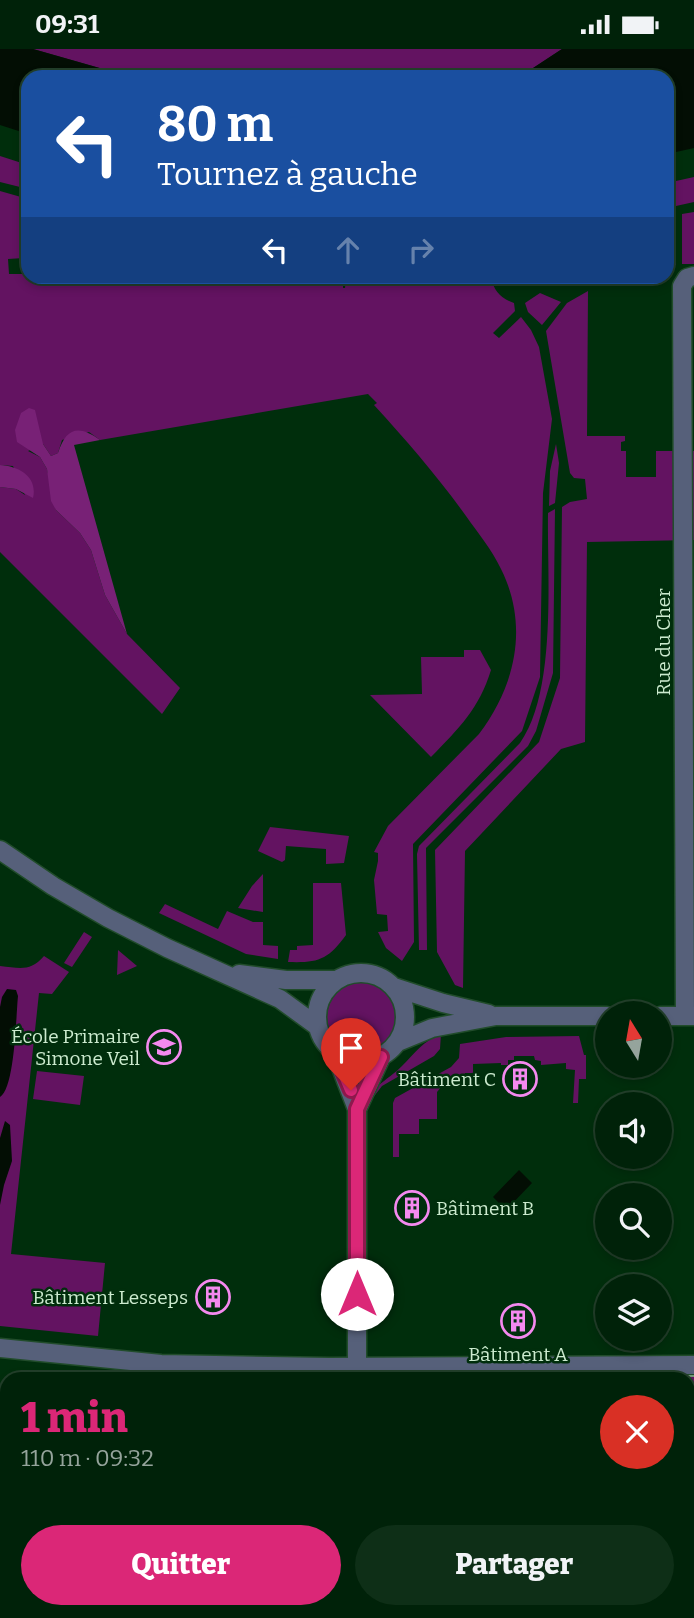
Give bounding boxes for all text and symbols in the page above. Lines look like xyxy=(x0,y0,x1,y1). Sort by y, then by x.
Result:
text: 09:31 xyxy=(35,9,99,40)
text: 80 m xyxy=(157,95,273,154)
icon: left xyxy=(42,98,133,189)
text: Tournez à gauche xyxy=(157,155,418,193)
icon: left xyxy=(256,231,294,269)
icon: ahead xyxy=(329,231,367,269)
icon: right xyxy=(402,231,440,269)
street label: Rue du Cher xyxy=(652,588,675,696)
north arrow xyxy=(595,1001,672,1078)
map controls xyxy=(595,1001,672,1351)
pin xyxy=(321,1018,381,1090)
place label: École Primaire Simone Veil xyxy=(11,1025,140,1070)
school or university icon: École Primaire Simone Veil xyxy=(145,1028,183,1066)
icon: arrive xyxy=(332,1029,370,1067)
building icon: Bâtiment C xyxy=(501,1060,539,1098)
place label: Bâtiment C xyxy=(398,1068,496,1091)
button: sound xyxy=(595,1092,672,1169)
button: search xyxy=(595,1183,672,1260)
building icon: Bâtiment B xyxy=(393,1189,431,1227)
place label: Bâtiment B xyxy=(436,1197,534,1220)
position arrow xyxy=(320,1257,394,1331)
button: layers xyxy=(595,1274,672,1351)
building icon: Bâtiment Lesseps xyxy=(194,1278,232,1316)
place label: Bâtiment Lesseps xyxy=(32,1286,188,1309)
building icon: Bâtiment A xyxy=(499,1302,537,1340)
place label: Bâtiment A xyxy=(468,1343,568,1366)
text: 1 min xyxy=(21,1393,128,1443)
button: close xyxy=(600,1395,674,1469)
text: 110 m · 09:32 xyxy=(21,1444,154,1472)
button: Quitter xyxy=(21,1525,341,1605)
button: Partager xyxy=(355,1525,674,1605)

